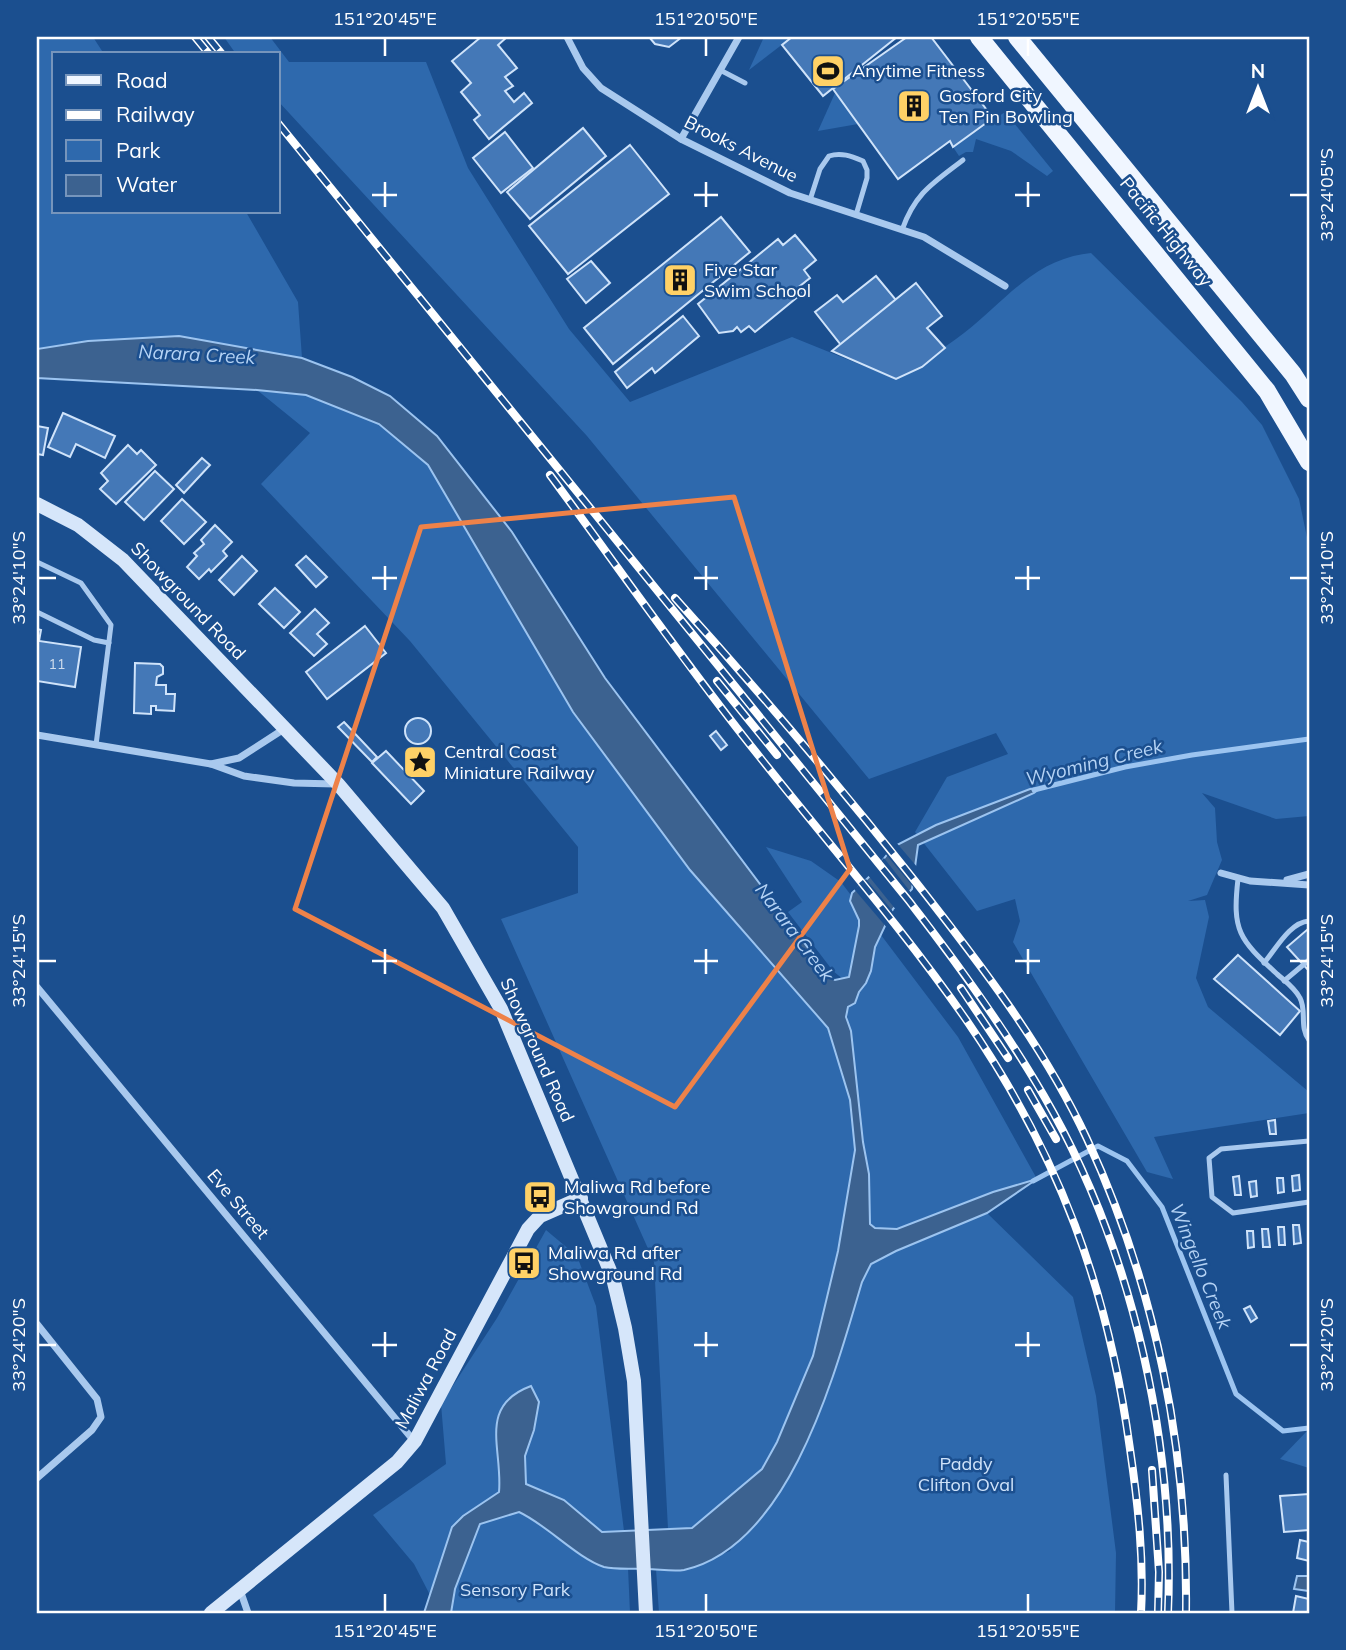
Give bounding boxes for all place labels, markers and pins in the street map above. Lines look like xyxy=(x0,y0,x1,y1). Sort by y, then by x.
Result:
sports icon: Anytime Fitness xyxy=(809,52,847,90)
place label: Anytime Fitness xyxy=(852,59,985,82)
place label: Gosford City Ten Pin Bowling xyxy=(939,84,1073,128)
building icon: Gosford City Ten Pin Bowling xyxy=(895,87,933,125)
place label: Five Star Swim School xyxy=(704,258,811,302)
building icon: Five Star Swim School xyxy=(661,261,699,299)
place label: Central Coast Miniature Railway xyxy=(444,740,595,784)
place icon: Central Coast Miniature Railway xyxy=(401,743,439,781)
place label: Maliwa Rd before Showground Rd xyxy=(564,1175,710,1219)
bus stop icon: Maliwa Rd before Showground Rd xyxy=(521,1178,559,1216)
place label: Maliwa Rd after Showground Rd xyxy=(548,1241,682,1285)
bus stop icon: Maliwa Rd after Showground Rd xyxy=(505,1244,543,1282)

